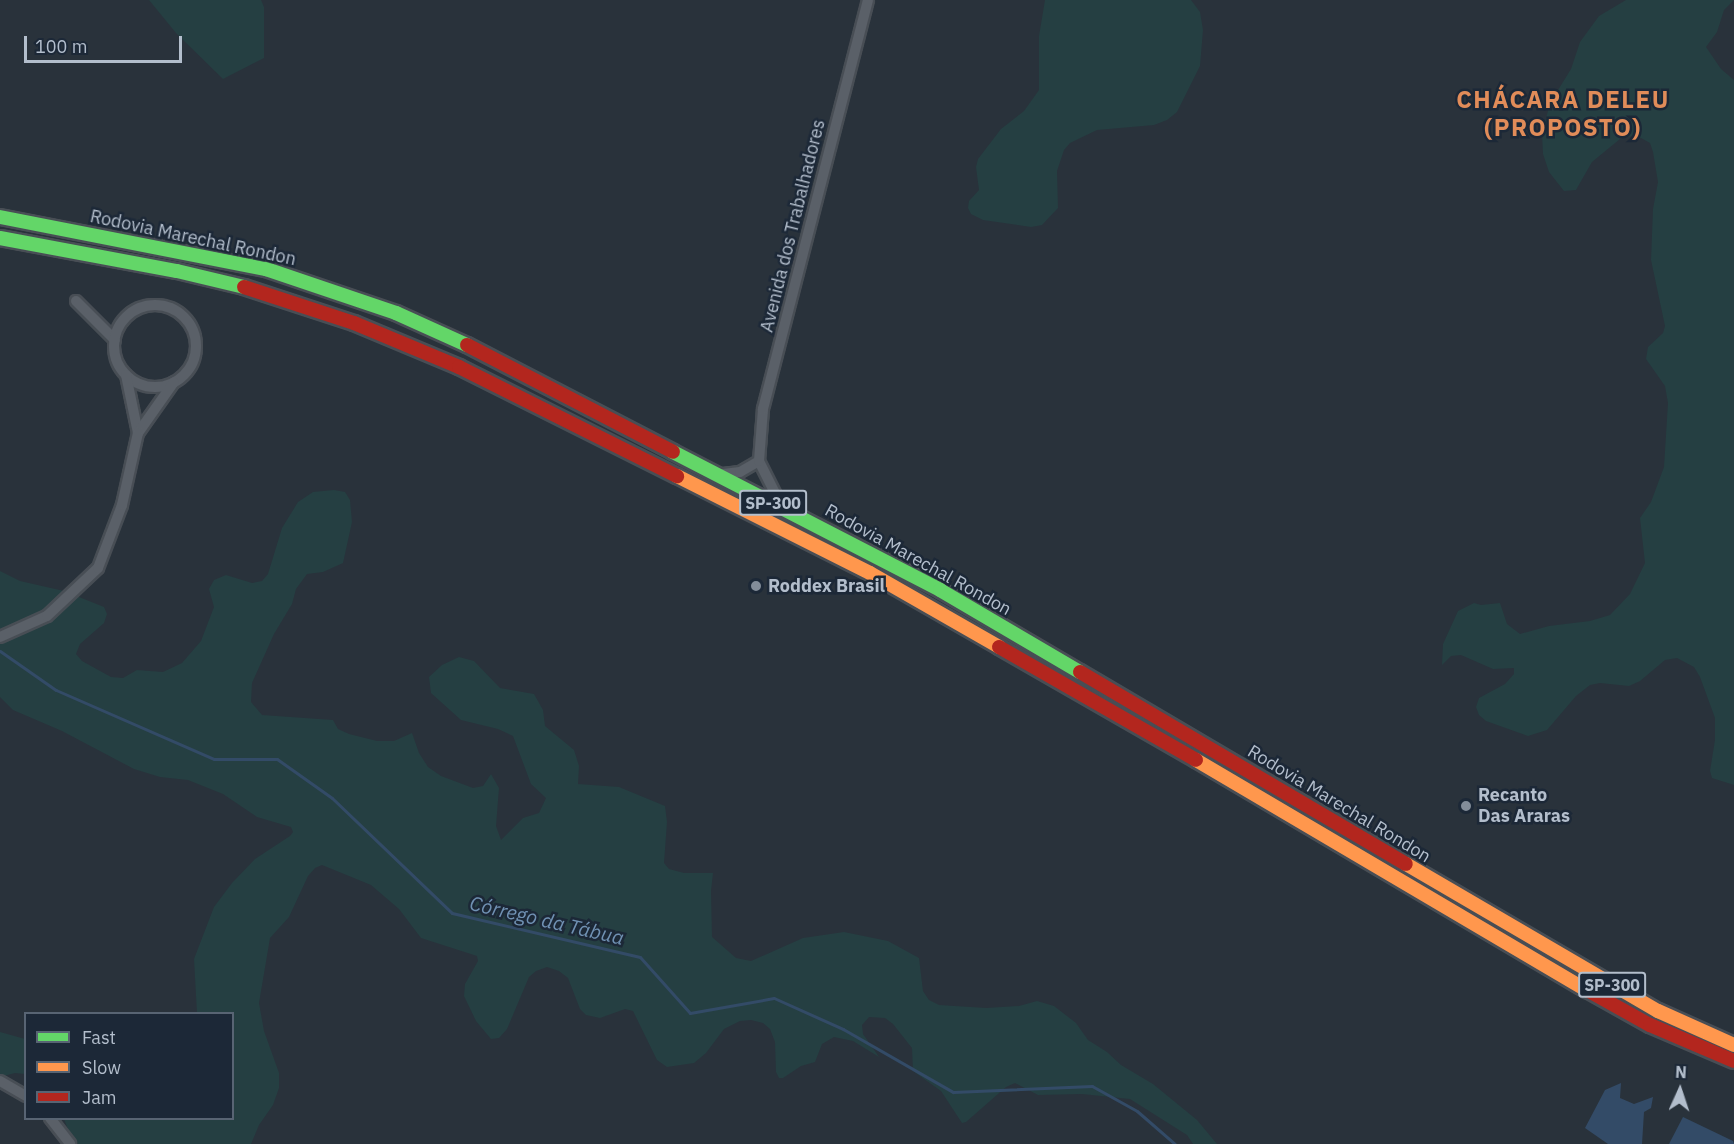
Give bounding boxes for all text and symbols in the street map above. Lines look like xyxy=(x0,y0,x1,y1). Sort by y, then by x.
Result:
scale bar xyxy=(27,24,184,62)
text: 100 m xyxy=(35,35,87,58)
district label: CHÁCARA DELEU (PROPOSTO) xyxy=(1456,86,1670,142)
street label: Avenida dos Trabalhadores xyxy=(756,117,830,335)
street label: Rodovia Marechal Rondon xyxy=(88,206,298,270)
road number: SP-300 xyxy=(738,490,808,516)
street label: Rodovia Marechal Rondon xyxy=(821,500,1015,620)
place label: Roddex Brasil xyxy=(768,575,885,597)
marker: Roddex Brasil xyxy=(749,579,763,593)
street label: Rodovia Marechal Rondon xyxy=(1243,741,1435,867)
place label: Recanto Das Araras xyxy=(1478,785,1570,828)
marker: Recanto Das Araras xyxy=(1459,799,1473,813)
water label: Córrego da Tábua xyxy=(468,891,626,949)
road number: SP-300 xyxy=(1578,972,1646,998)
legend xyxy=(24,1012,234,1120)
text: Fast xyxy=(82,1026,116,1049)
text: Slow xyxy=(82,1056,121,1079)
north arrow xyxy=(1650,1060,1710,1120)
text: N xyxy=(1675,1062,1687,1082)
text: Jam xyxy=(82,1086,117,1109)

